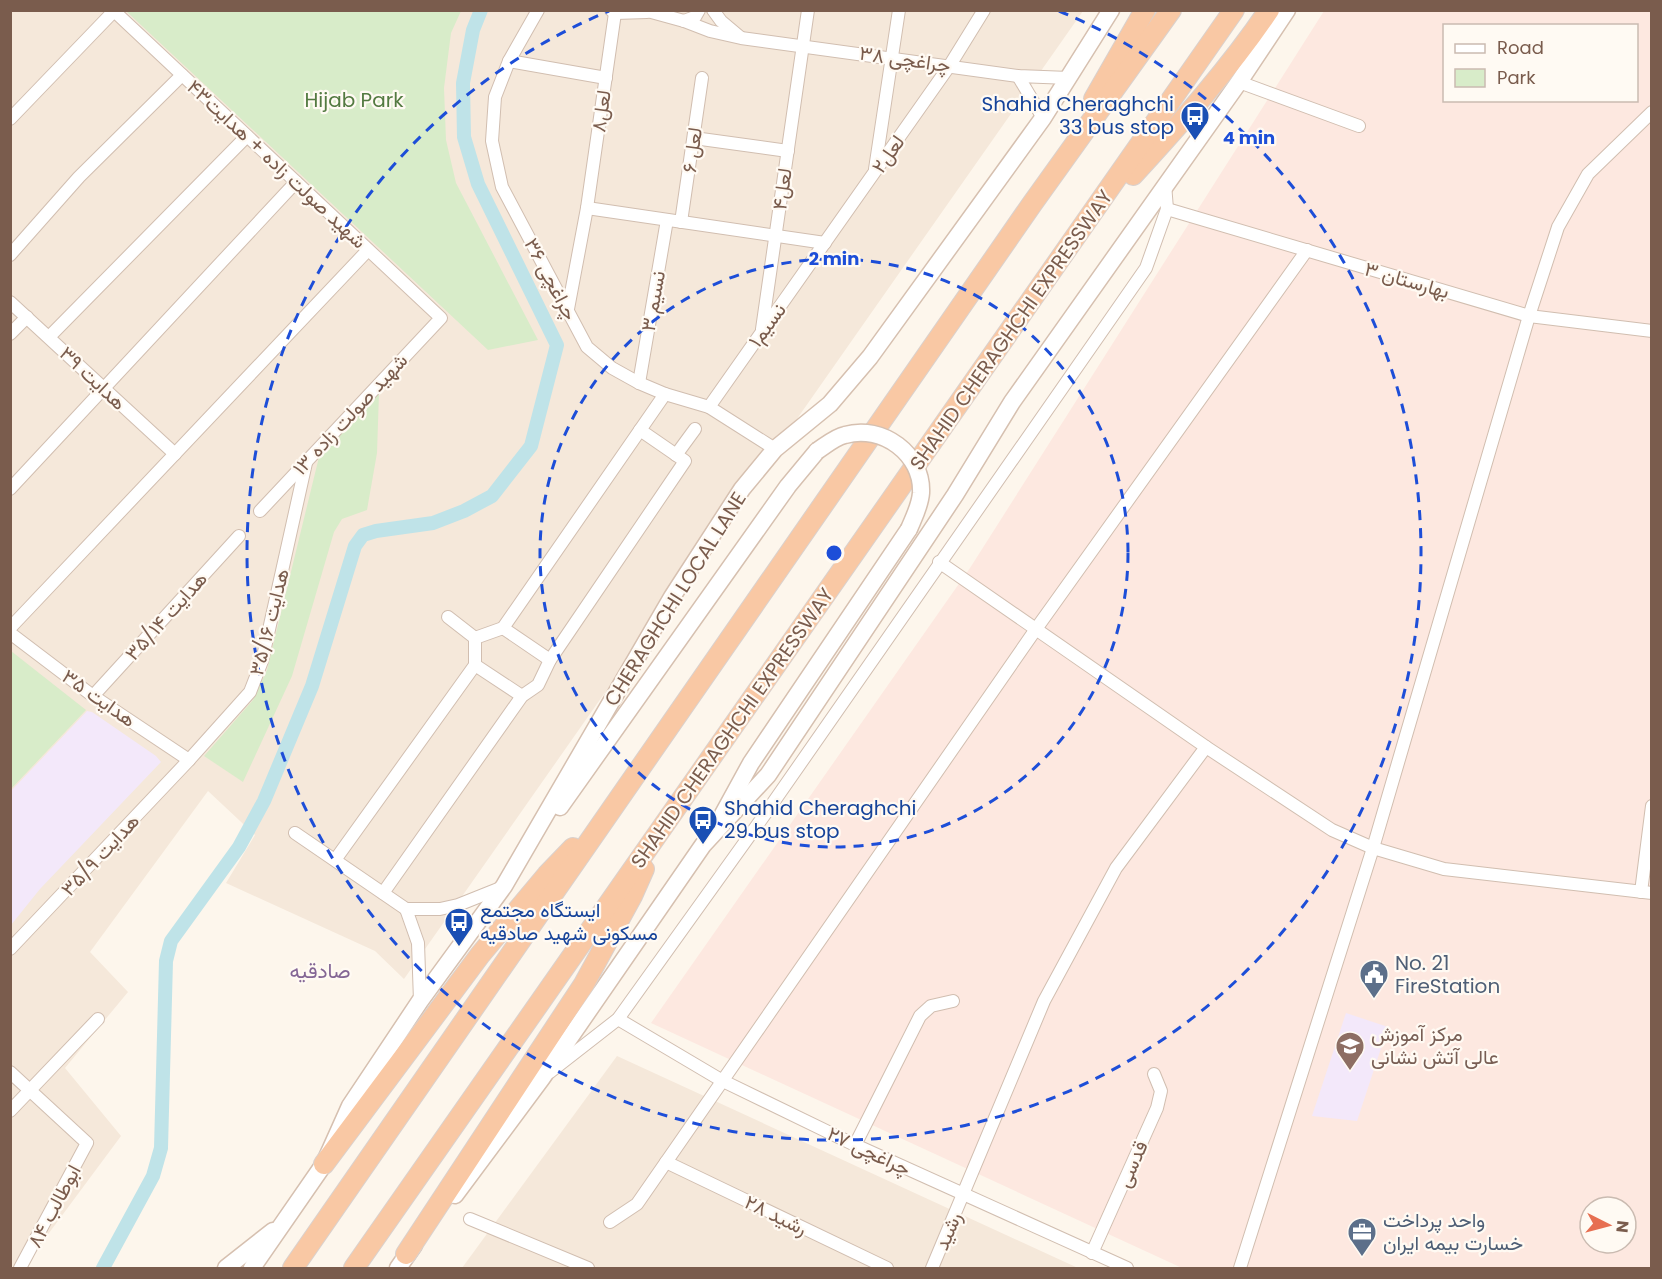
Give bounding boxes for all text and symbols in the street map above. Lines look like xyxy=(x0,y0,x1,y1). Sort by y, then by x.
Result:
legend xyxy=(1443,24,1638,102)
text: Road xyxy=(1497,35,1544,60)
street label: چراغچی ۳۸ xyxy=(858,39,952,79)
text: Park xyxy=(1497,65,1536,90)
street label: شهید صولت زاده + هدایت۴۳ xyxy=(181,73,373,255)
park label: Hijab Park xyxy=(305,86,404,114)
street label: لعل۸ xyxy=(584,88,618,134)
place label: Shahid Cheraghchi 33 bus stop xyxy=(982,90,1174,141)
bus stop icon: Shahid Cheraghchi 33 bus stop xyxy=(1179,100,1211,142)
street label: لعل ۶ xyxy=(675,125,709,175)
text: 4 min xyxy=(1223,125,1275,150)
street label: لعل۲ xyxy=(865,129,911,179)
street label: لعل۴ xyxy=(765,166,799,212)
street label: SHAHID CHERAGHCHI EXPRESSWAY xyxy=(903,184,1119,476)
street label: چراغچی ۳۶ xyxy=(518,233,584,325)
text: 2 min xyxy=(809,246,859,271)
street label: بهارستان ۳ xyxy=(1361,255,1453,305)
street label: نسیم ۳ xyxy=(634,269,672,333)
street label: نسیم۱ xyxy=(741,297,793,353)
street label: هدایت ۳۹ xyxy=(53,340,133,416)
street label: شهید صولت زاده ۱۳ xyxy=(286,347,414,481)
street label: CHERAGHCHI LOCAL LANE xyxy=(597,486,753,712)
centre of rings xyxy=(824,543,844,563)
street label: هدایت ۳۵/۱۴ xyxy=(118,565,214,667)
street label: هدایت ۳۵/۱۶ xyxy=(242,566,296,678)
street label: SHAHID CHERAGHCHI EXPRESSWAY xyxy=(624,582,840,874)
street label: هدایت ۳۵ xyxy=(56,662,142,734)
place label: Shahid Cheraghchi 29 bus stop xyxy=(724,794,916,845)
bus stop icon: Shahid Cheraghchi 29 bus stop xyxy=(687,804,719,846)
street label: هدایت ۳۵/۹ xyxy=(54,808,146,902)
place label: ایستگاه مجتمع مسکونی شهید صادقیه xyxy=(480,896,658,947)
bus stop icon: ایستگاه مجتمع مسکونی شهید صادقیه xyxy=(443,906,475,948)
place label: No. 21 FireStation xyxy=(1395,949,1500,1000)
district label: صادقیه xyxy=(289,956,351,985)
public building icon: No. 21 FireStation xyxy=(1358,958,1390,1000)
place label: مرکز آموزش عالی آتش نشانی xyxy=(1371,1020,1499,1071)
school or university icon: مرکز آموزش عالی آتش نشانی xyxy=(1334,1030,1366,1072)
street label: چراغچی ۲۷ xyxy=(823,1119,915,1183)
street label: قدسی xyxy=(1109,1136,1155,1192)
street label: ابوطالب ۸۴ xyxy=(20,1159,88,1253)
street label: رشید ۲۸ xyxy=(740,1188,812,1242)
north arrow xyxy=(1578,1195,1638,1255)
place label: واحد پرداخت خسارت بیمه ایران xyxy=(1383,1206,1523,1257)
street label: رشید xyxy=(928,1208,968,1254)
office icon: واحد پرداخت خسارت بیمه ایران xyxy=(1346,1216,1378,1258)
text: N xyxy=(1610,1219,1634,1234)

